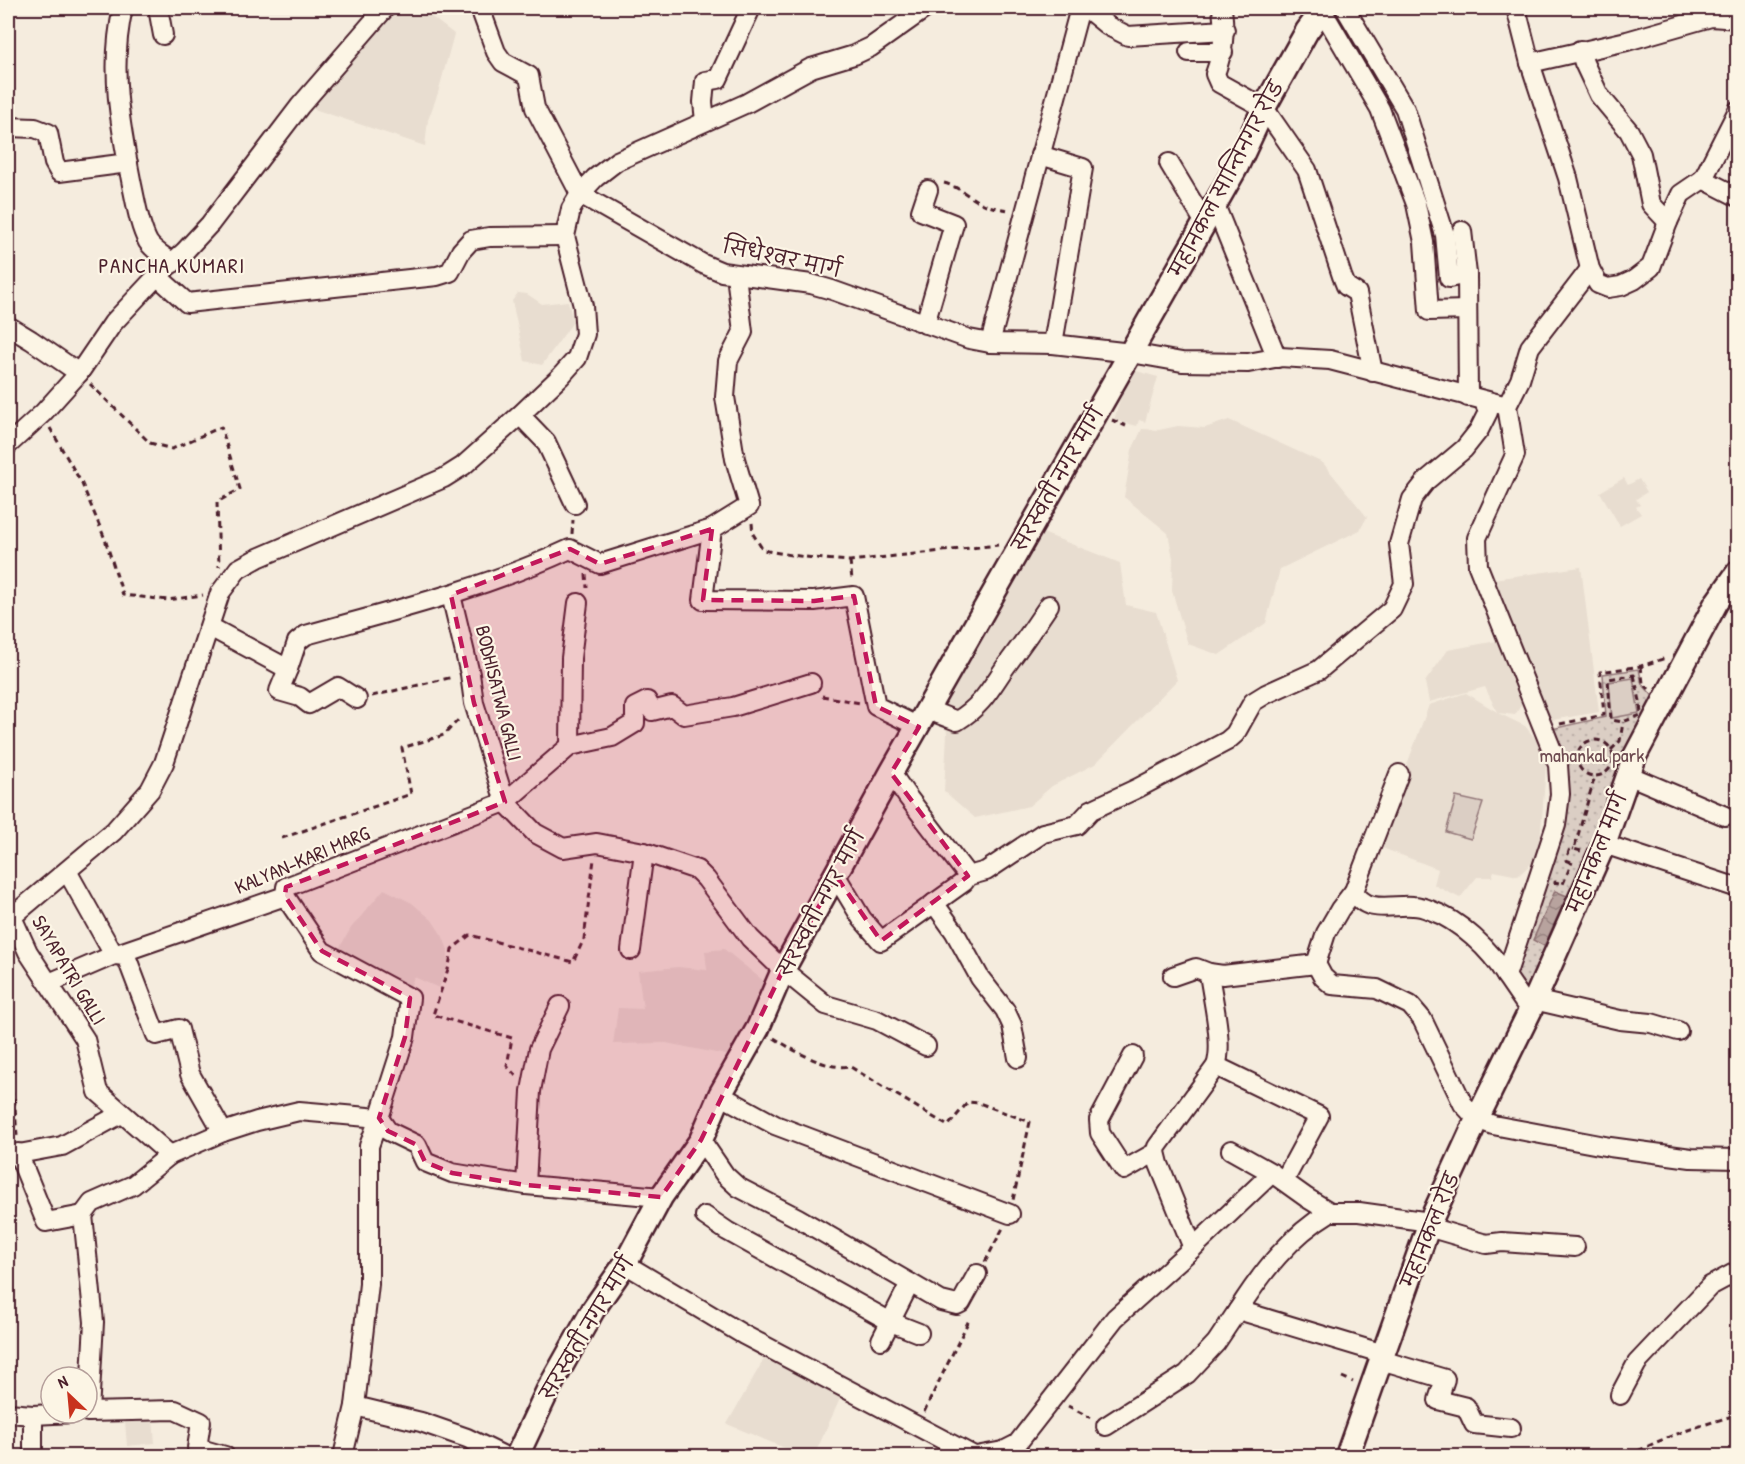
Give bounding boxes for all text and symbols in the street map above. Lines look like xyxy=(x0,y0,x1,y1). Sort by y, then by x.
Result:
street label: महानकल सान्तिनगर रोड xyxy=(1161,74,1289,283)
street label: सिधेश्वर मार्ग xyxy=(719,230,845,283)
district label: PANCHA KUMARI xyxy=(98,251,246,280)
street label: सरस्वती नगर मार्ग xyxy=(1004,400,1110,557)
street label: BODHISATWA GALLI xyxy=(470,622,529,763)
park label: mahankal park xyxy=(1539,741,1645,768)
street label: महानकल मार्ग xyxy=(1559,787,1633,918)
street label: KALYAN-KARI MARG xyxy=(230,819,374,900)
street label: सरस्वती नगर मार्ग xyxy=(769,824,871,982)
street label: SAYAPATRI GALLI xyxy=(26,910,113,1030)
street label: महानकल रोड xyxy=(1393,1167,1465,1292)
street label: सरस्वती नगर मार्ग xyxy=(532,1250,640,1405)
north arrow xyxy=(39,1365,99,1425)
text: N xyxy=(54,1370,72,1393)

